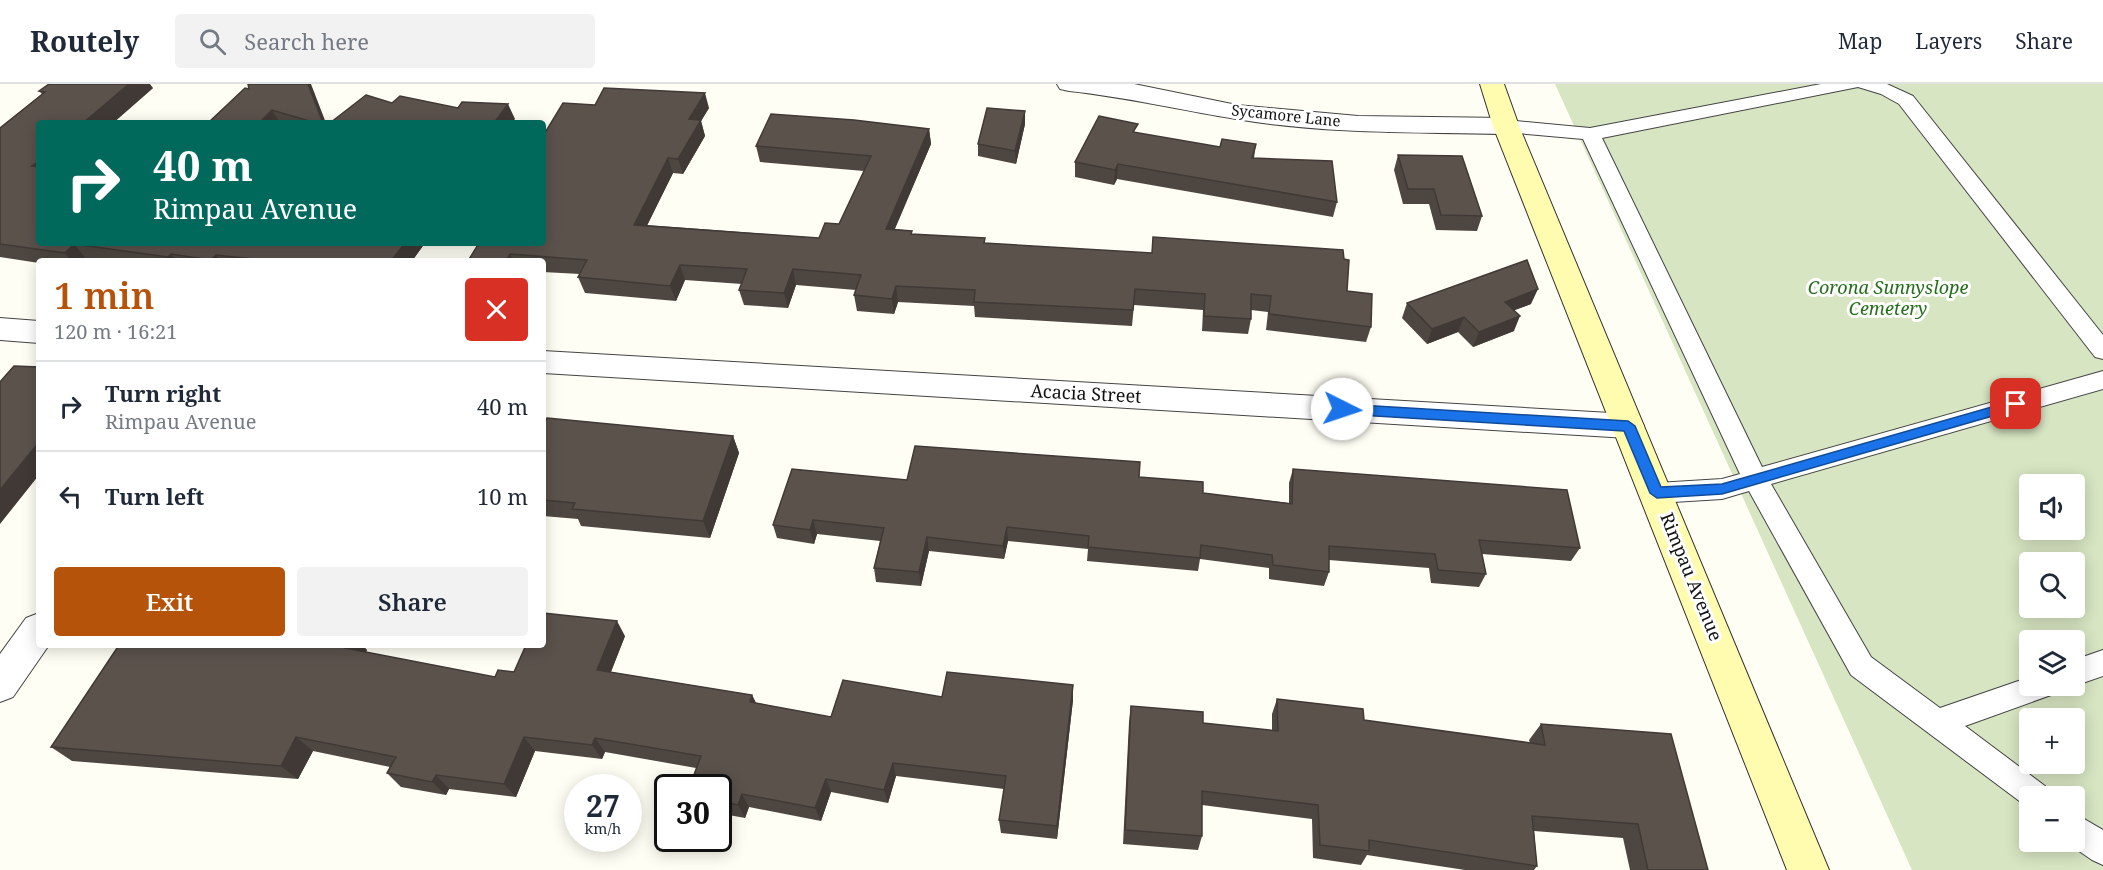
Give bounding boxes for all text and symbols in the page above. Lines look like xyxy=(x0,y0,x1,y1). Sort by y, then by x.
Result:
search box xyxy=(175,14,595,68)
text: Routely xyxy=(30,22,139,60)
icon: search xyxy=(196,25,229,58)
text: Search here xyxy=(244,26,369,56)
text: Map xyxy=(1838,27,1882,55)
text: Layers xyxy=(1915,27,1982,55)
text: Share xyxy=(2015,27,2073,55)
street label: Sycamore Lane xyxy=(1231,99,1342,131)
text: 40 m xyxy=(153,136,253,193)
icon: right xyxy=(54,144,132,222)
text: Rimpau Avenue xyxy=(153,190,357,227)
text: 1 min xyxy=(54,271,155,320)
park label: Corona Sunnyslope Cemetery xyxy=(1808,275,1968,320)
button: close xyxy=(465,278,528,341)
text: 120 m · 16:21 xyxy=(54,318,177,345)
position arrow xyxy=(1310,377,1374,441)
text: Turn right xyxy=(105,378,221,408)
street label: Acacia Street xyxy=(1030,378,1142,408)
pin xyxy=(1990,378,2041,429)
icon: arrive xyxy=(1999,387,2032,420)
icon: right xyxy=(54,390,87,423)
text: 40 m xyxy=(477,391,528,421)
text: Rimpau Avenue xyxy=(105,408,256,435)
map controls xyxy=(2019,474,2085,852)
button: sound xyxy=(2019,474,2085,540)
icon: left xyxy=(54,480,87,513)
text: Turn left xyxy=(105,481,204,511)
text: 10 m xyxy=(477,481,528,511)
street label: Rimpau Avenue xyxy=(1655,509,1729,644)
button: search xyxy=(2019,552,2085,618)
button: Exit xyxy=(54,567,285,636)
button: Share xyxy=(297,567,528,636)
button: layers xyxy=(2019,630,2085,696)
button: + xyxy=(2019,708,2085,774)
speed limit sign: 30 xyxy=(654,774,732,852)
text: 27 xyxy=(586,785,620,826)
button: − xyxy=(2019,786,2085,852)
text: km/h xyxy=(585,818,621,838)

